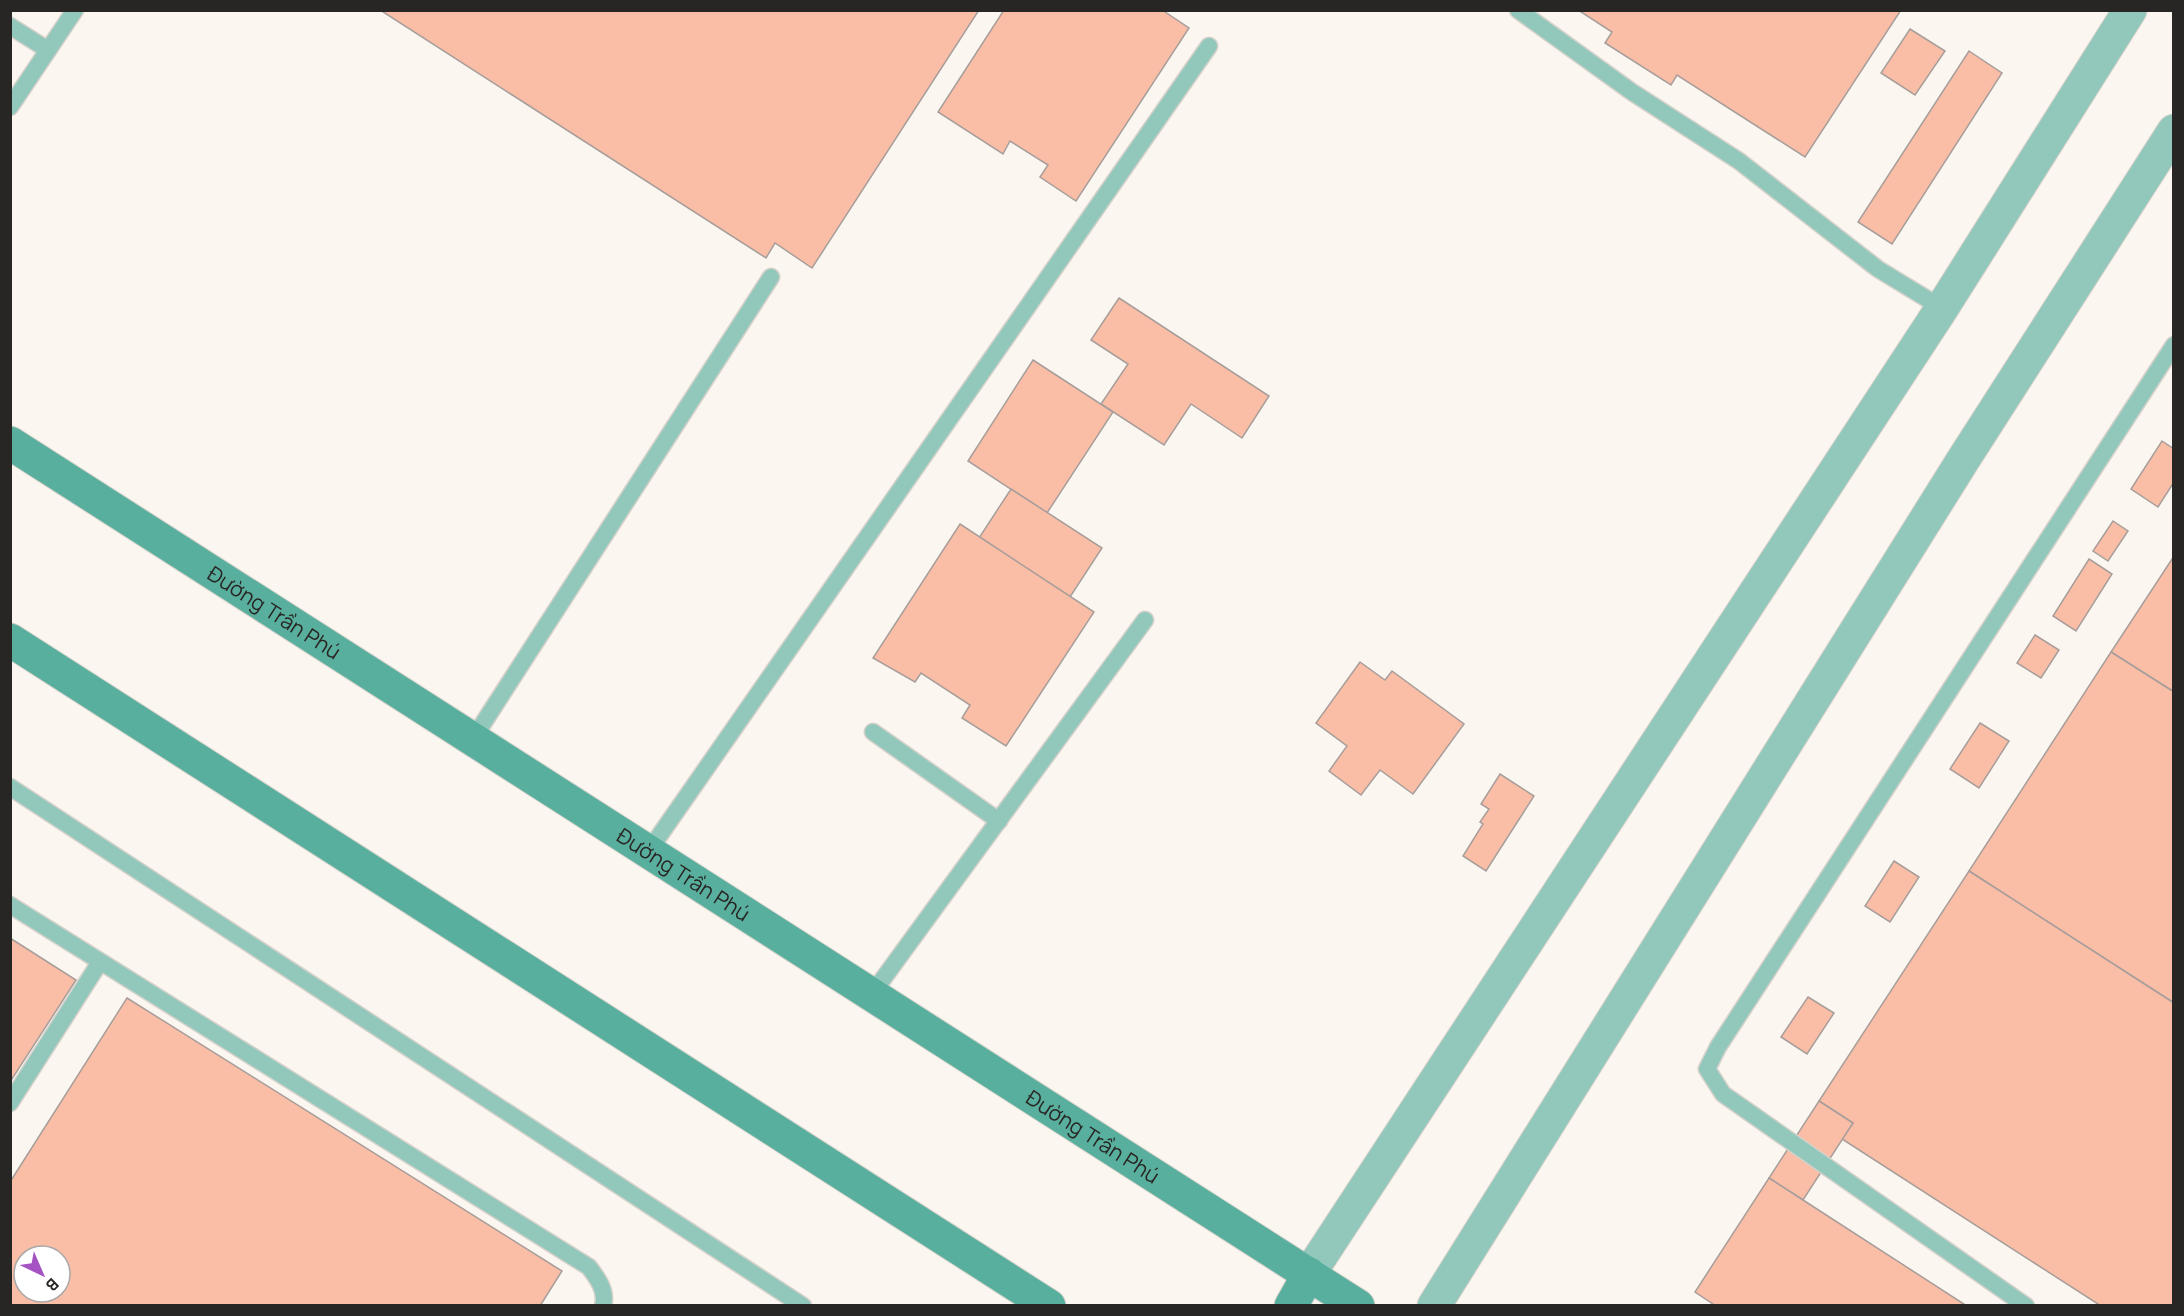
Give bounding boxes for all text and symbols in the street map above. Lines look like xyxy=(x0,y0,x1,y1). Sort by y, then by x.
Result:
street label: Đường Trần Phú xyxy=(202,559,346,665)
street label: Đường Trần Phú xyxy=(612,821,756,927)
street label: Đường Trần Phú xyxy=(1021,1083,1165,1189)
north arrow xyxy=(12,1244,72,1304)
text: B xyxy=(41,1273,64,1296)

